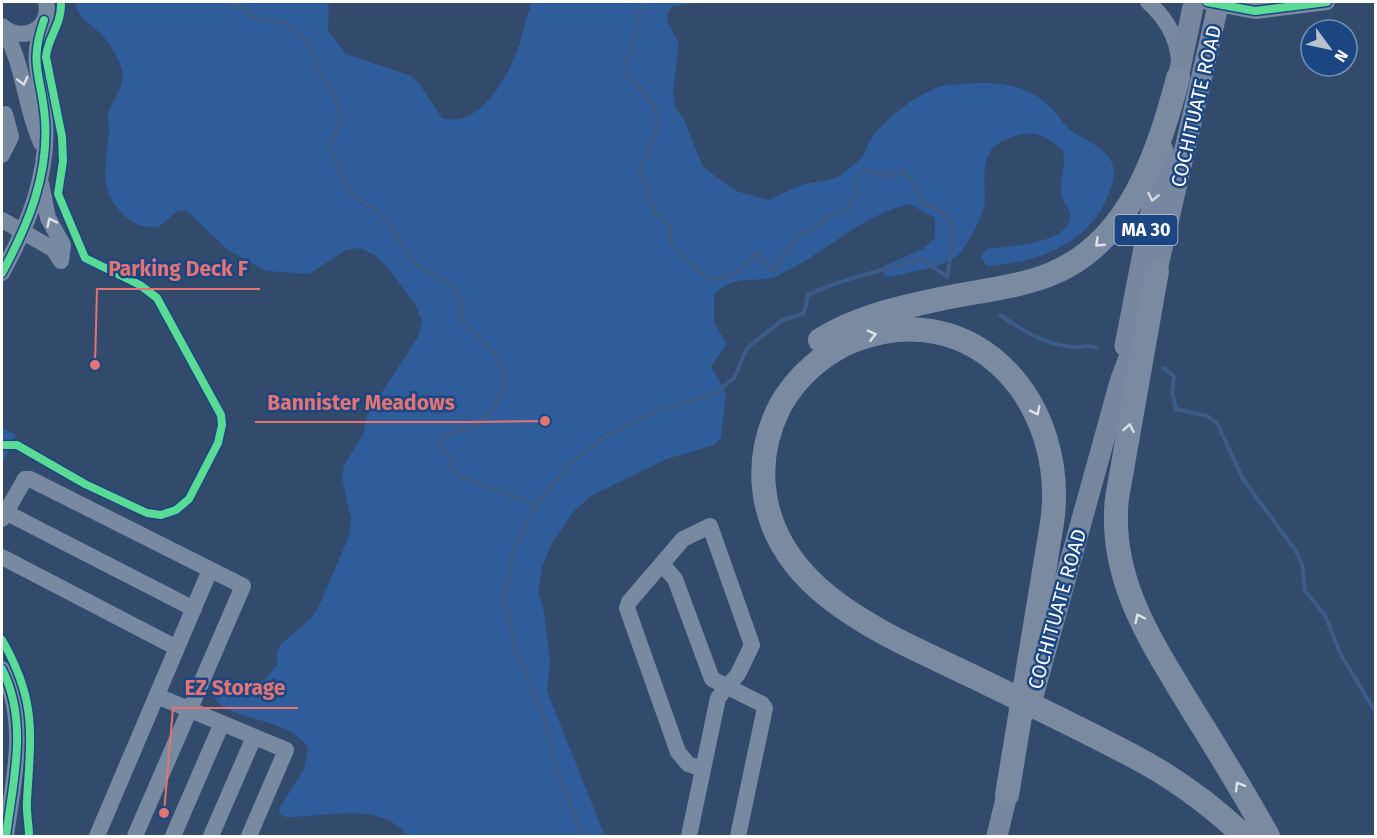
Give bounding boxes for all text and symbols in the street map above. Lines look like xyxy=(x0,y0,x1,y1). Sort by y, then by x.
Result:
north arrow xyxy=(1299,18,1359,78)
street label: COCHITUATE ROAD xyxy=(1166,23,1226,189)
text: N xyxy=(1330,46,1352,66)
one-way arrow xyxy=(15,76,28,86)
one-way arrow xyxy=(1147,192,1160,202)
road number: MA 30 xyxy=(1114,215,1178,245)
one-way arrow xyxy=(47,218,59,229)
one-way arrow xyxy=(1096,236,1106,247)
callout: Parking Deck F xyxy=(97,250,260,289)
text: Parking Deck F xyxy=(108,256,249,282)
one-way arrow xyxy=(867,330,877,343)
callout: Bannister Meadows xyxy=(255,383,467,422)
text: Bannister Meadows xyxy=(267,390,455,416)
one-way arrow xyxy=(1029,405,1040,415)
one-way arrow xyxy=(1122,423,1135,433)
street label: COCHITUATE ROAD xyxy=(1023,526,1091,692)
one-way arrow xyxy=(1135,614,1147,625)
callout: EZ Storage xyxy=(173,669,298,708)
text: EZ Storage xyxy=(185,675,286,701)
one-way arrow xyxy=(1235,782,1246,792)

